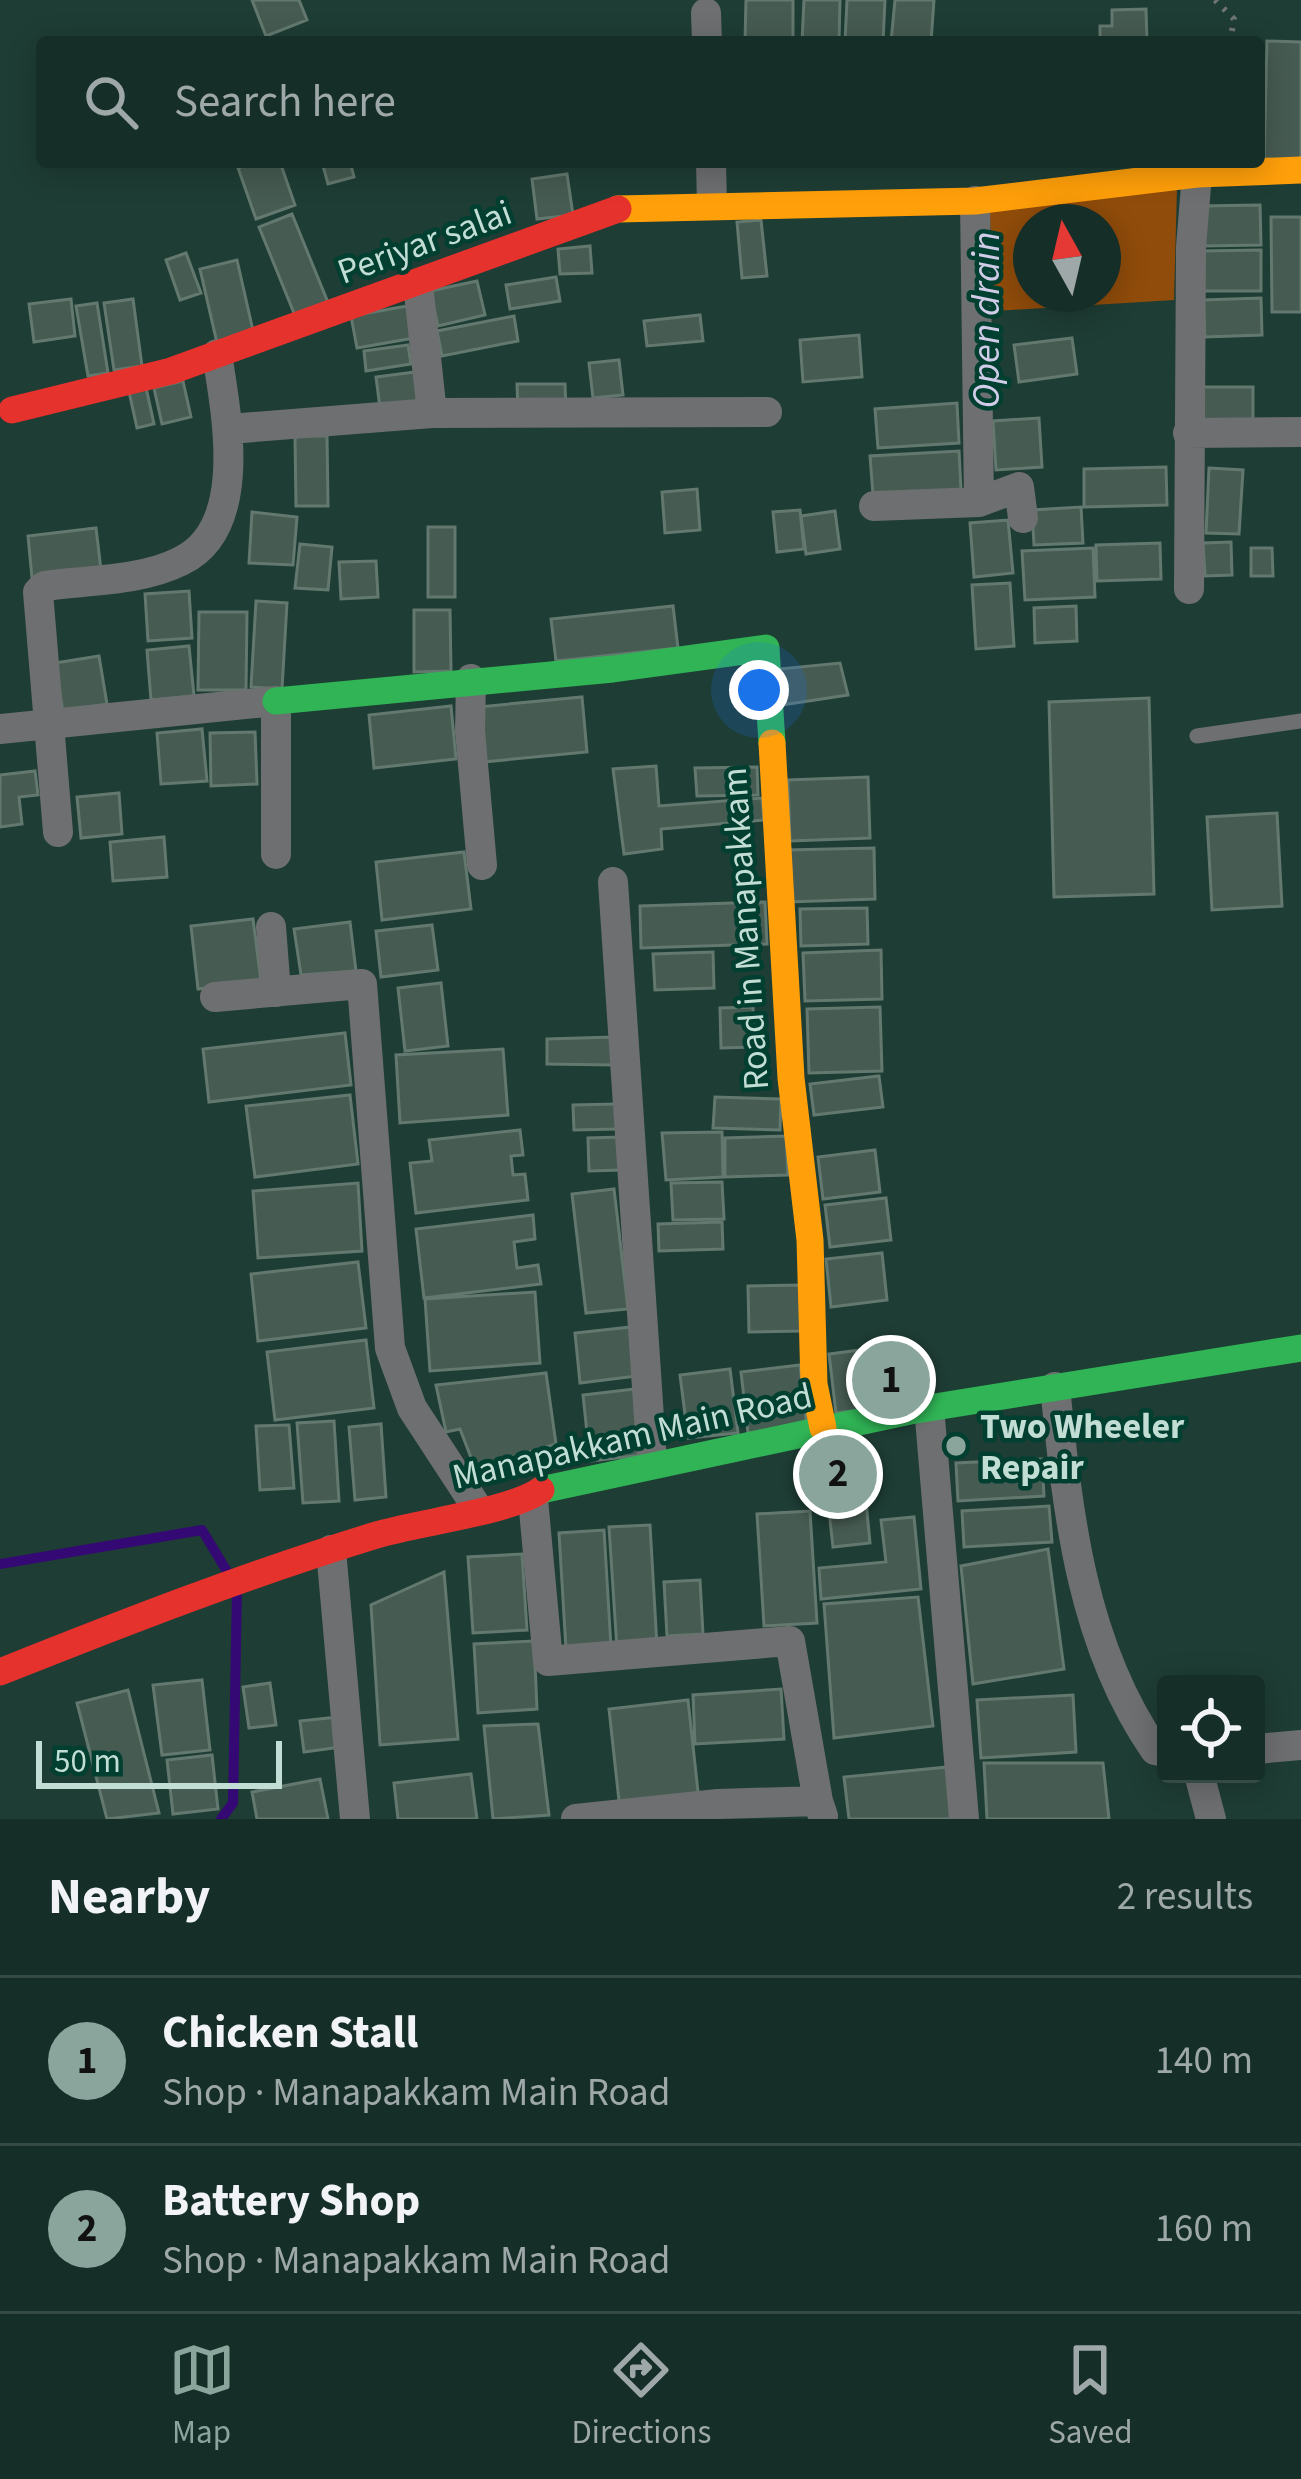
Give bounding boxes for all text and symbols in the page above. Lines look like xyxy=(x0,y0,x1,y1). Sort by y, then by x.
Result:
search box xyxy=(36,36,1265,168)
icon: search xyxy=(78,69,144,135)
text: Search here xyxy=(174,70,396,134)
street label: Periyar salai xyxy=(330,187,519,298)
north arrow xyxy=(1013,204,1121,312)
water label: Open drain xyxy=(959,232,1015,408)
your location xyxy=(729,660,789,720)
street label: Road in Manapakkam xyxy=(709,766,782,1092)
pin: 1 xyxy=(852,1335,930,1425)
street label: Manapakkam Main Road xyxy=(448,1370,817,1503)
place label: Two Wheeler Repair xyxy=(980,1401,1185,1493)
pin: 2 xyxy=(799,1429,877,1519)
marker: Two Wheeler Repair xyxy=(943,1433,969,1459)
map controls xyxy=(1157,1675,1265,1783)
button: locate xyxy=(1157,1675,1265,1783)
scale bar xyxy=(36,1735,282,1788)
text: 50 m xyxy=(54,1738,121,1785)
text: Nearby xyxy=(48,1861,210,1933)
text: 2 results xyxy=(1117,1869,1253,1925)
text: Chicken Stall xyxy=(162,2001,418,2065)
text: 1 xyxy=(77,2033,97,2089)
text: 140 m xyxy=(1155,2033,1253,2089)
text: Shop · Manapakkam Main Road xyxy=(162,2065,670,2121)
text: Battery Shop xyxy=(162,2169,420,2233)
text: 2 xyxy=(77,2201,97,2257)
text: 160 m xyxy=(1155,2201,1253,2257)
text: Shop · Manapakkam Main Road xyxy=(162,2233,670,2289)
tab: Map xyxy=(169,2337,235,2456)
tab: Directions xyxy=(572,2337,711,2456)
tab: Saved xyxy=(1048,2337,1132,2456)

